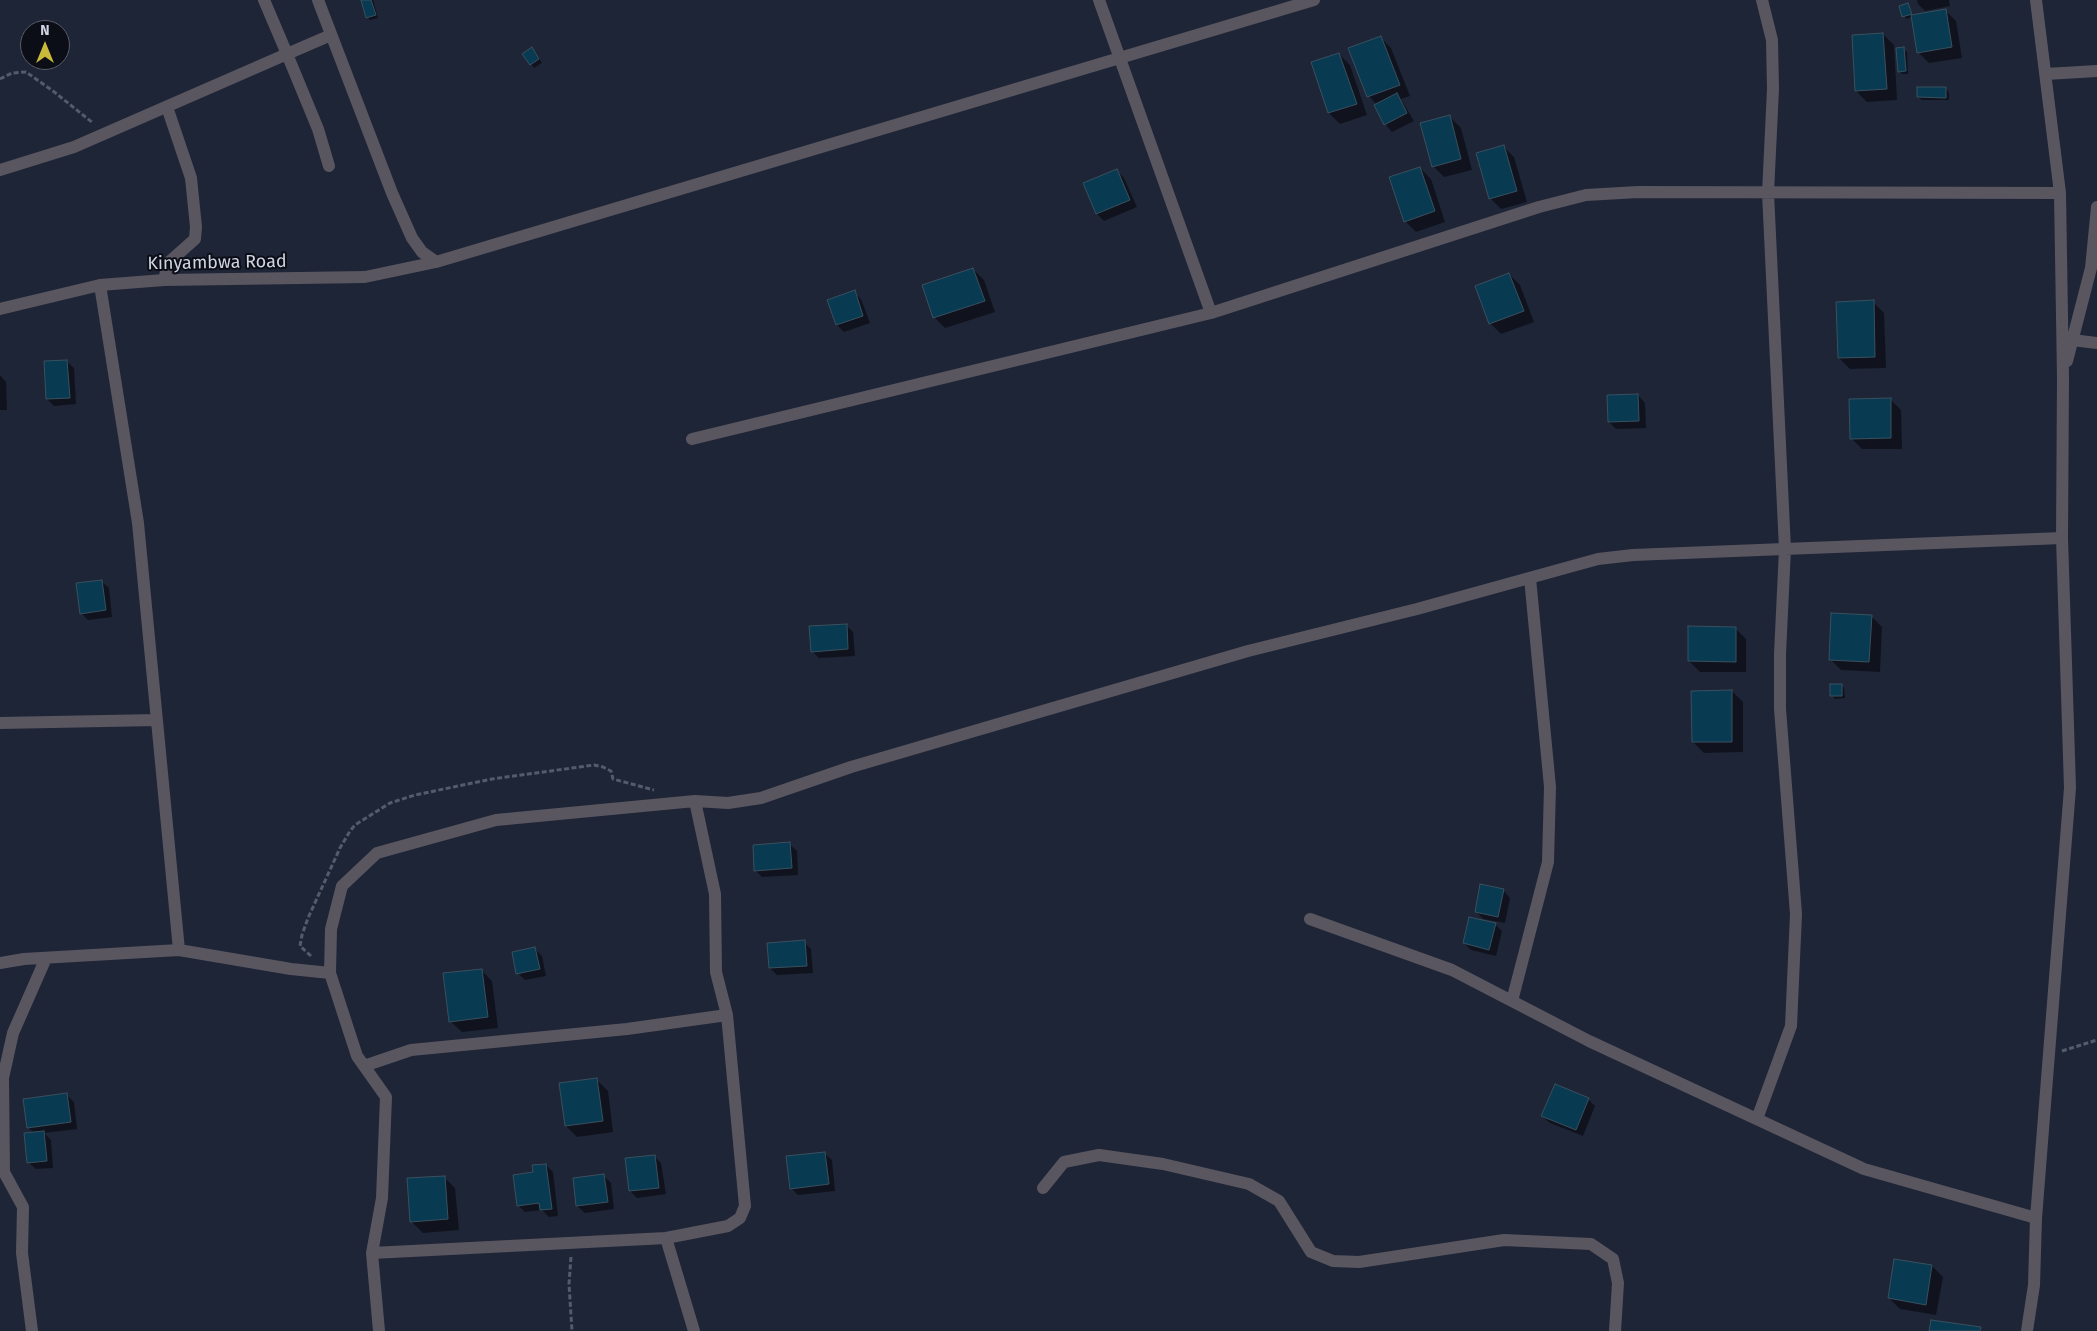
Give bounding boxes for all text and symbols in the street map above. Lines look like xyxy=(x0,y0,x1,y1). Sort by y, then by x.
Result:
north arrow xyxy=(20,20,70,70)
text: N xyxy=(40,22,50,39)
street label: Kinyambwa Road xyxy=(147,251,287,275)

